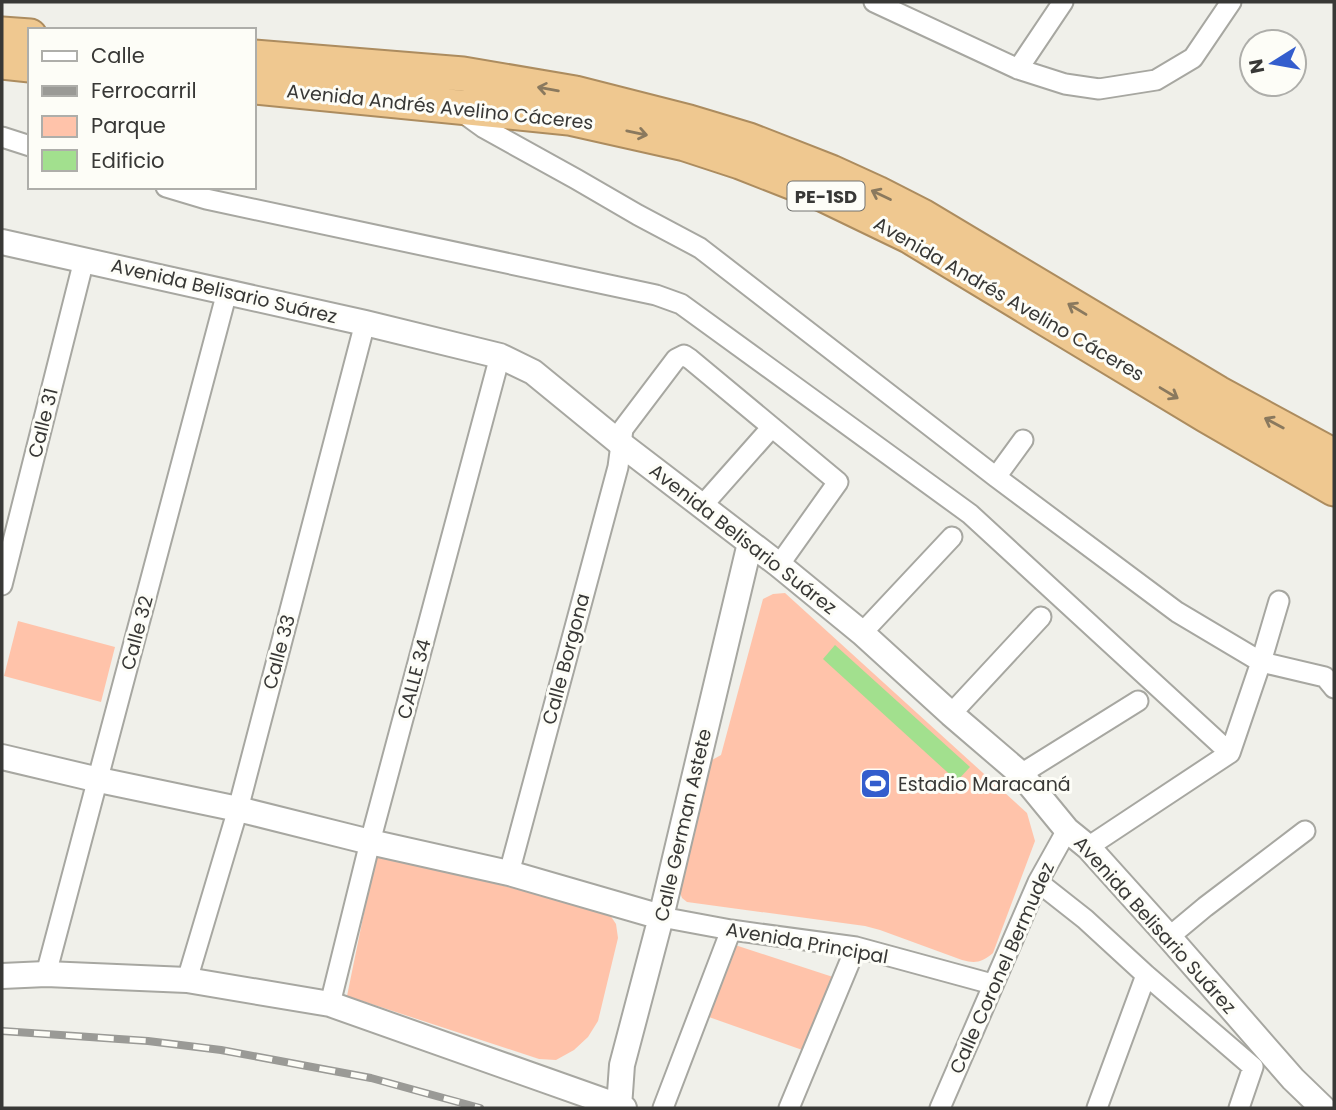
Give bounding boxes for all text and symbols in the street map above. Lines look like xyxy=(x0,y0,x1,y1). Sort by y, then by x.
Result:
legend xyxy=(28,28,256,189)
north arrow xyxy=(1238,28,1308,98)
text: Calle xyxy=(91,41,145,70)
text: N xyxy=(1242,57,1271,76)
text: Ferrocarril xyxy=(91,76,197,105)
street label: Avenida Andrés Avelino Cáceres xyxy=(285,77,595,137)
one-way arrow xyxy=(537,82,560,95)
text: Parque xyxy=(91,111,166,140)
one-way arrow xyxy=(625,127,648,141)
text: Edificio xyxy=(91,146,165,175)
road number: PE-1SD xyxy=(788,182,864,210)
one-way arrow xyxy=(871,188,892,202)
street label: Avenida Andrés Avelino Cáceres xyxy=(869,210,1149,388)
street label: Avenida Belisario Suárez xyxy=(108,252,340,330)
one-way arrow xyxy=(1068,302,1088,316)
street label: Calle 31 xyxy=(21,385,65,461)
one-way arrow xyxy=(1159,386,1179,400)
one-way arrow xyxy=(1264,416,1285,429)
street label: Avenida Belisario Suárez xyxy=(644,457,842,621)
street label: Calle Borgona xyxy=(536,590,596,728)
street label: Calle 32 xyxy=(114,593,160,673)
street label: Calle 33 xyxy=(256,612,302,692)
street label: CALLE 34 xyxy=(390,636,438,722)
street label: Calle German Astete xyxy=(648,726,718,924)
sports icon: Estadio Maracaná xyxy=(858,767,892,801)
place label: Estadio Maracaná xyxy=(898,771,1071,798)
street label: Avenida Belisario Suárez xyxy=(1068,830,1242,1020)
street label: Calle Coronel Bermudez xyxy=(943,858,1061,1078)
street label: Avenida Principal xyxy=(724,915,890,971)

